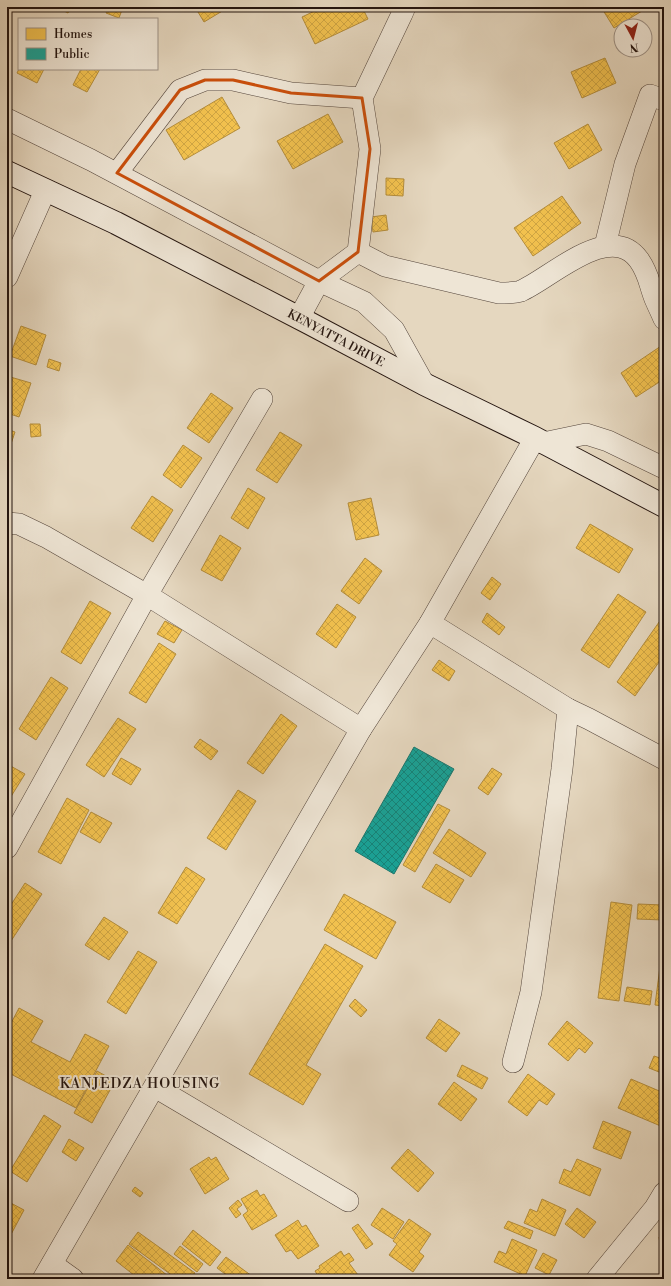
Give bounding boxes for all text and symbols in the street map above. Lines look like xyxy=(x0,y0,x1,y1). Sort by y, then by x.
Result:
legend xyxy=(18,18,158,70)
north arrow xyxy=(613,18,653,58)
text: Homes xyxy=(54,27,92,42)
text: N xyxy=(629,39,639,54)
text: Public xyxy=(54,47,90,62)
street label: KENYATTA DRIVE xyxy=(285,306,387,370)
district label: KANJEDZA HOUSING xyxy=(60,1075,220,1093)

